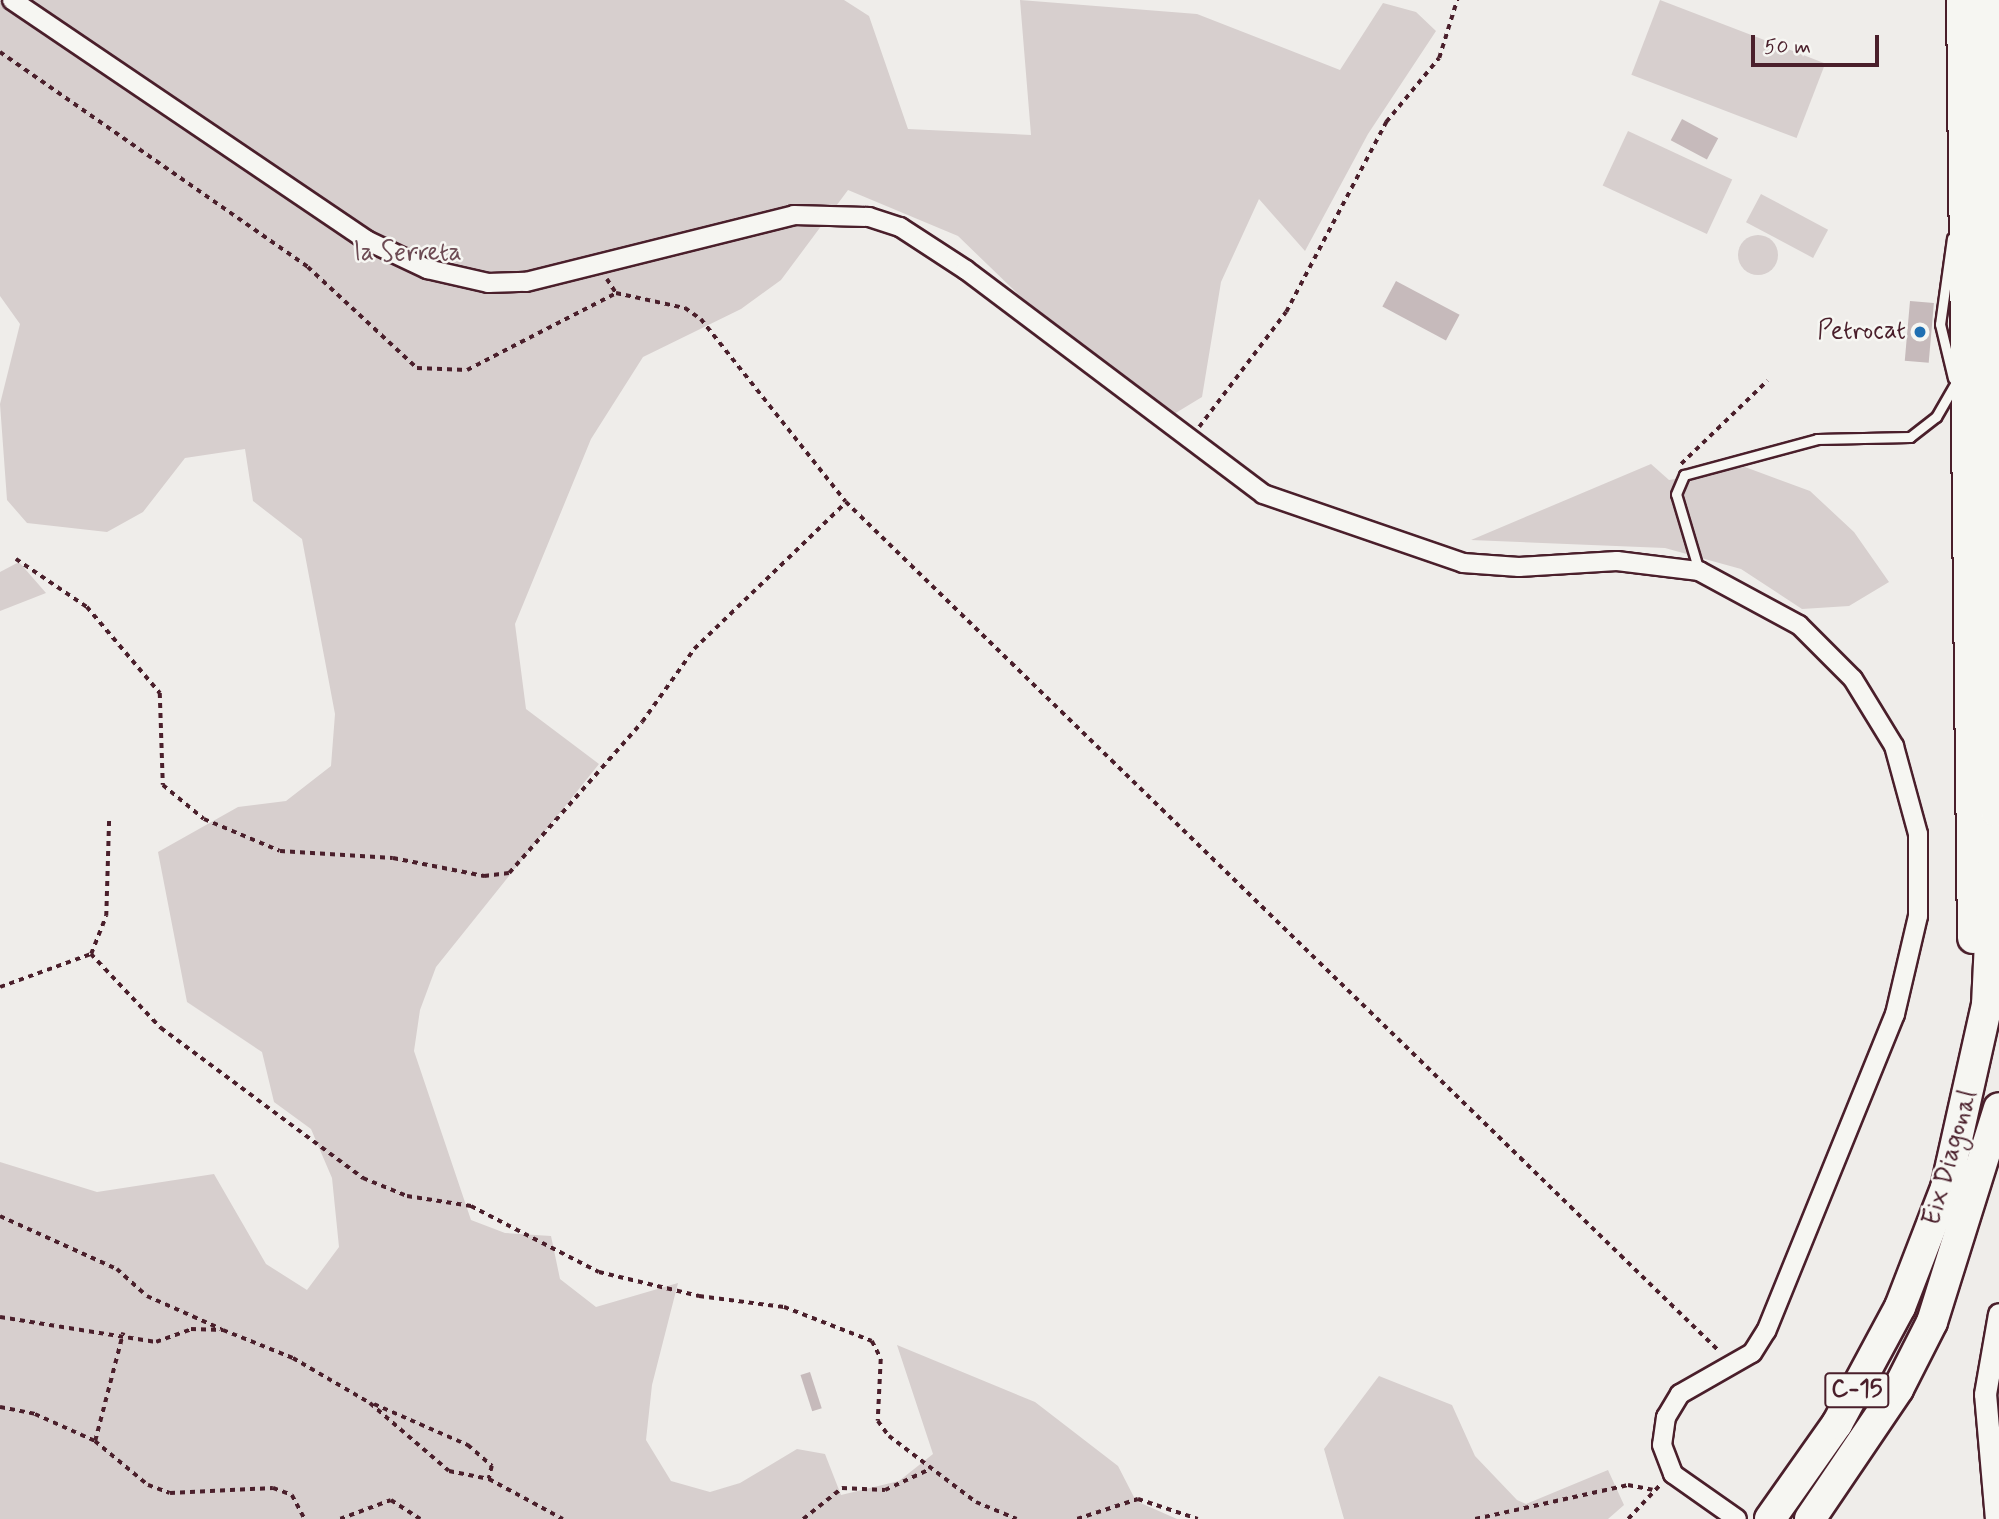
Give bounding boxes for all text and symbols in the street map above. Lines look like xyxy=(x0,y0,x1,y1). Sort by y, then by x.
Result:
scale bar xyxy=(1754,21,1882,65)
text: 50 m xyxy=(1764,33,1811,61)
park label: la Serreta xyxy=(348,238,468,270)
place label: Petrocat xyxy=(1817,316,1906,348)
marker: Petrocat xyxy=(1912,324,1928,340)
street label: Eix Diagonal xyxy=(1916,1086,1986,1230)
road number: C-15 xyxy=(1824,1370,1890,1410)

